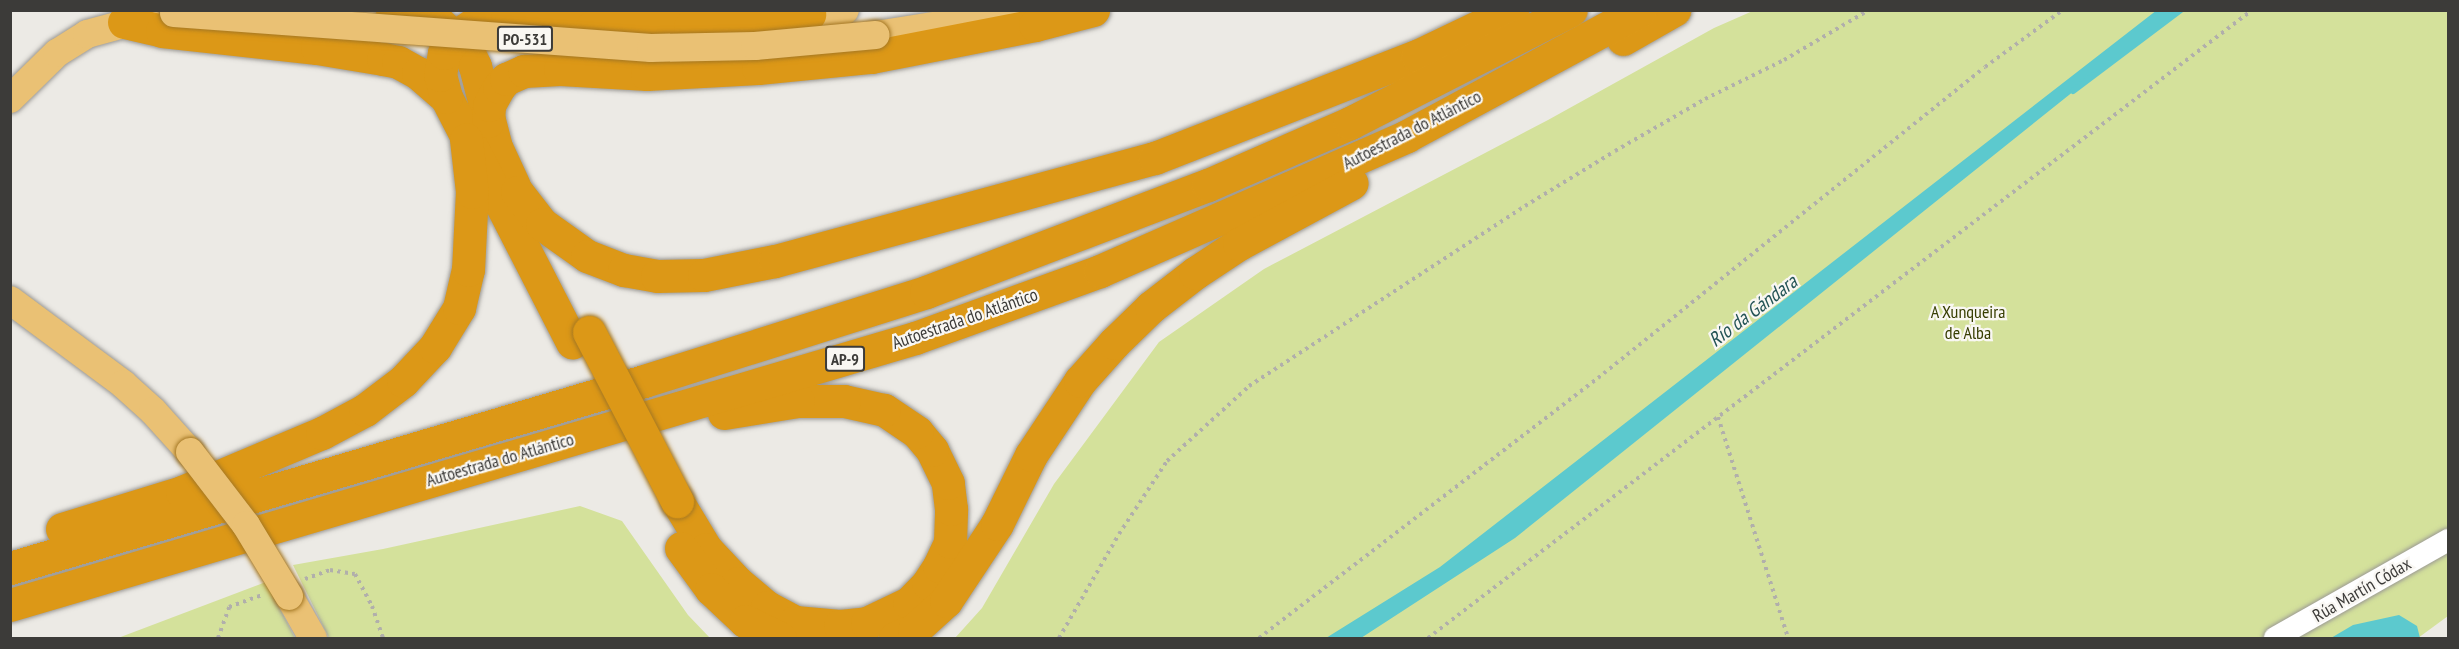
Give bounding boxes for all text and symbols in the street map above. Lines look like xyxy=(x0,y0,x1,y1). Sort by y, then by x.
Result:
road number: PO-531 xyxy=(496,26,554,52)
street label: Autoestrada do Atlántico xyxy=(1339,86,1485,174)
water label: Río da Gándara xyxy=(1704,270,1802,352)
street label: Autoestrada do Atlántico xyxy=(889,284,1041,354)
park label: A Xunqueira de Alba xyxy=(1930,302,2006,344)
road number: AP-9 xyxy=(824,346,866,372)
street label: Autoestrada do Atlántico xyxy=(424,429,576,491)
street label: Rúa Martín Códax xyxy=(2309,553,2415,627)

